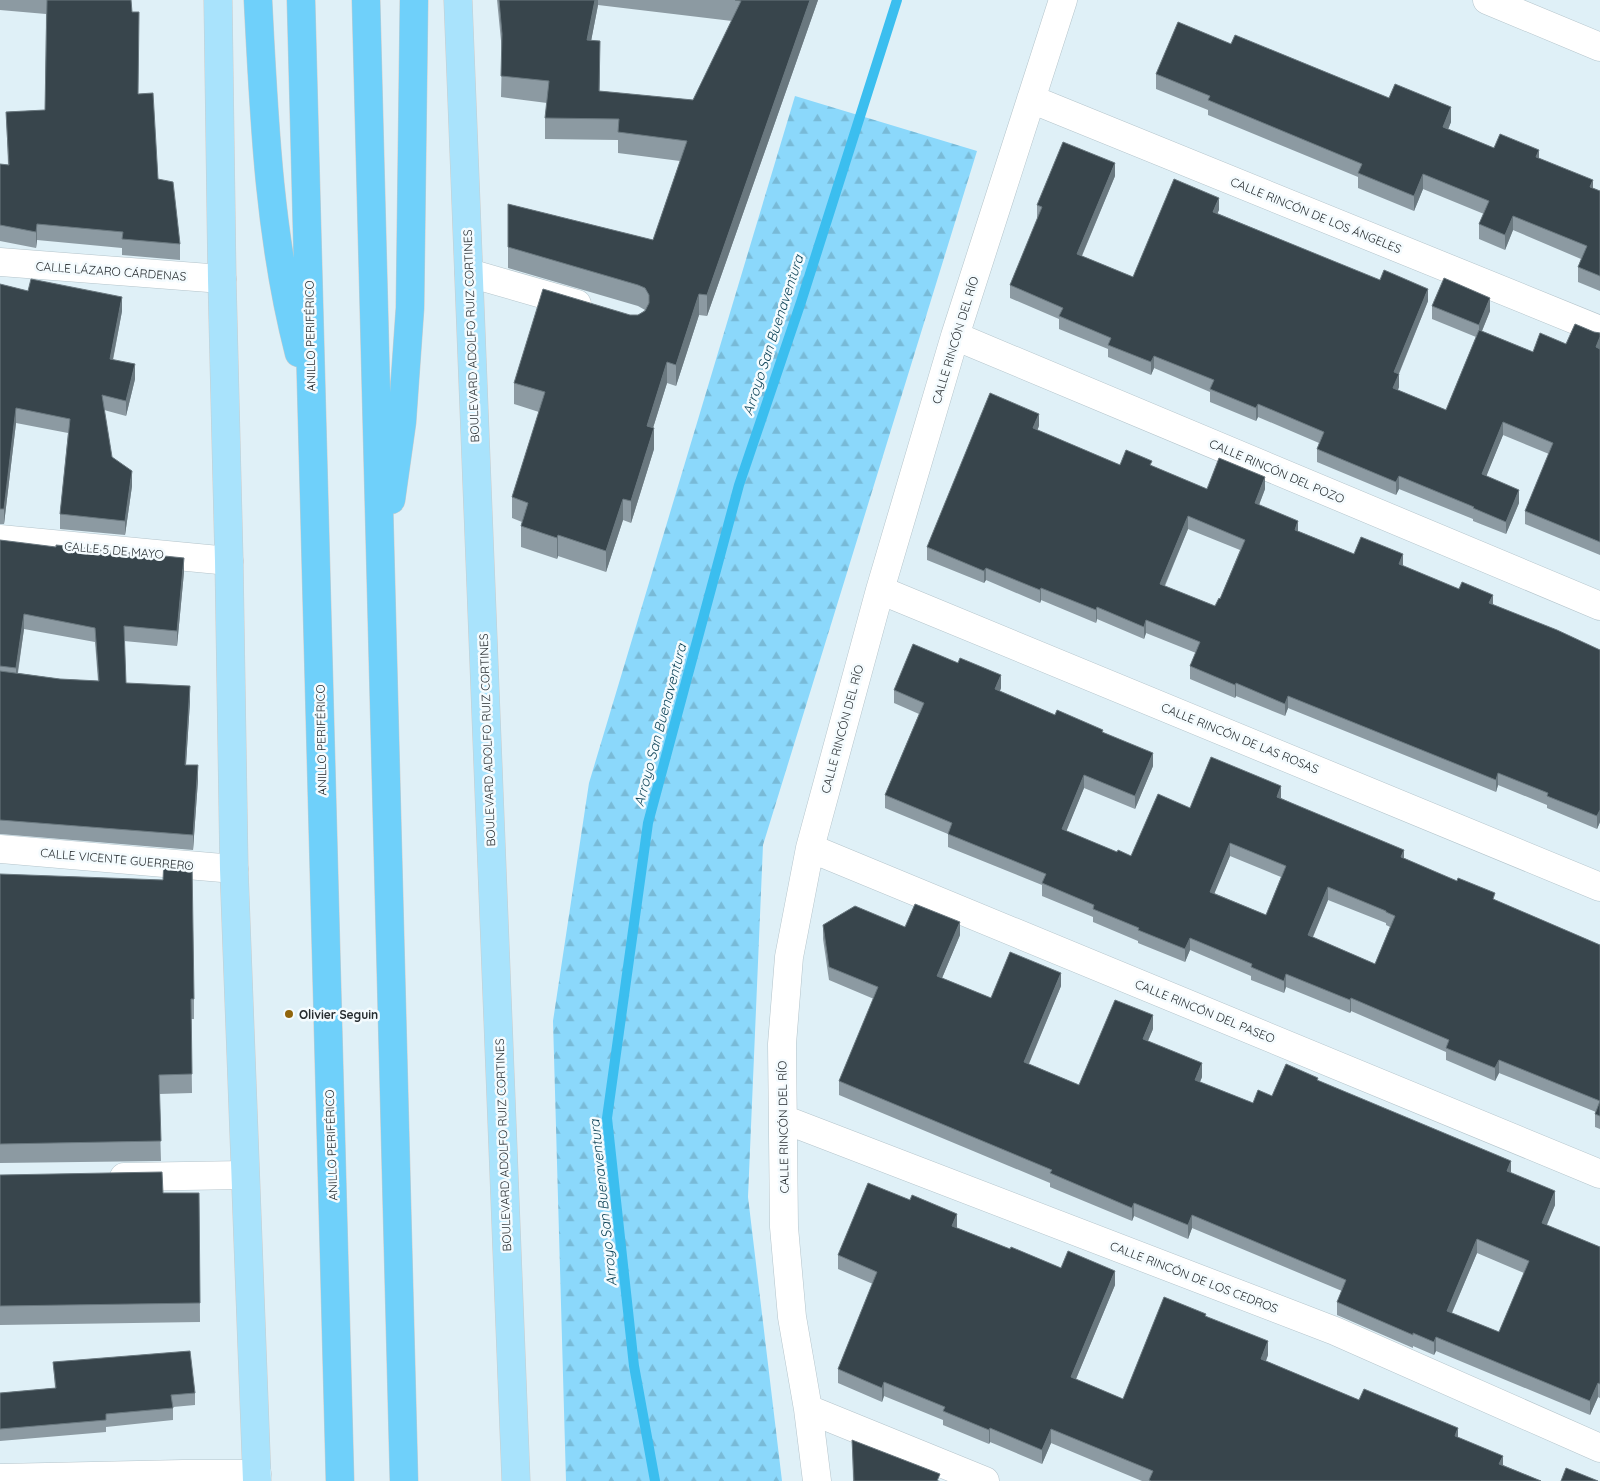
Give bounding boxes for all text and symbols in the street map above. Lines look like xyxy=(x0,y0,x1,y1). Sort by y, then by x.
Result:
street label: CALLE RINCÓN DE LOS ÁNGELES xyxy=(1228,174,1404,256)
street label: BOULEVARD ADOLFO RUIZ CORTINES xyxy=(460,229,482,443)
water label: Arroyo San Buenaventura xyxy=(739,251,808,417)
street label: CALLE LÁZARO CÁRDENAS xyxy=(35,258,187,284)
street label: CALLE RINCÓN DEL RÍO xyxy=(928,274,982,406)
street label: ANILLO PERIFÉRICO xyxy=(302,280,318,392)
street label: CALLE RINCÓN DEL POZO xyxy=(1207,436,1347,506)
street label: CALLE 5 DE MAYO xyxy=(64,538,164,562)
street label: BOULEVARD ADOLFO RUIZ CORTINES xyxy=(476,633,498,847)
water label: Arroyo San Buenaventura xyxy=(630,640,691,808)
street label: CALLE RINCÓN DEL RÍO xyxy=(818,663,866,795)
street label: ANILLO PERIFÉRICO xyxy=(313,684,329,796)
street label: CALLE RINCÓN DE LAS ROSAS xyxy=(1159,699,1321,777)
street label: CALLE VICENTE GUERRERO xyxy=(40,845,194,873)
street label: CALLE RINCÓN DEL PASEO xyxy=(1133,976,1277,1046)
place label: Olivier Seguin xyxy=(299,1007,378,1022)
marker: Olivier Seguin xyxy=(283,1008,295,1020)
street label: BOULEVARD ADOLFO RUIZ CORTINES xyxy=(492,1038,514,1252)
street label: CALLE RINCÓN DEL RÍO xyxy=(774,1061,792,1193)
street label: ANILLO PERIFÉRICO xyxy=(322,1089,340,1201)
water label: Arroyo San Buenaventura xyxy=(585,1117,621,1287)
street label: CALLE RINCÓN DE LOS CEDROS xyxy=(1108,1238,1280,1316)

